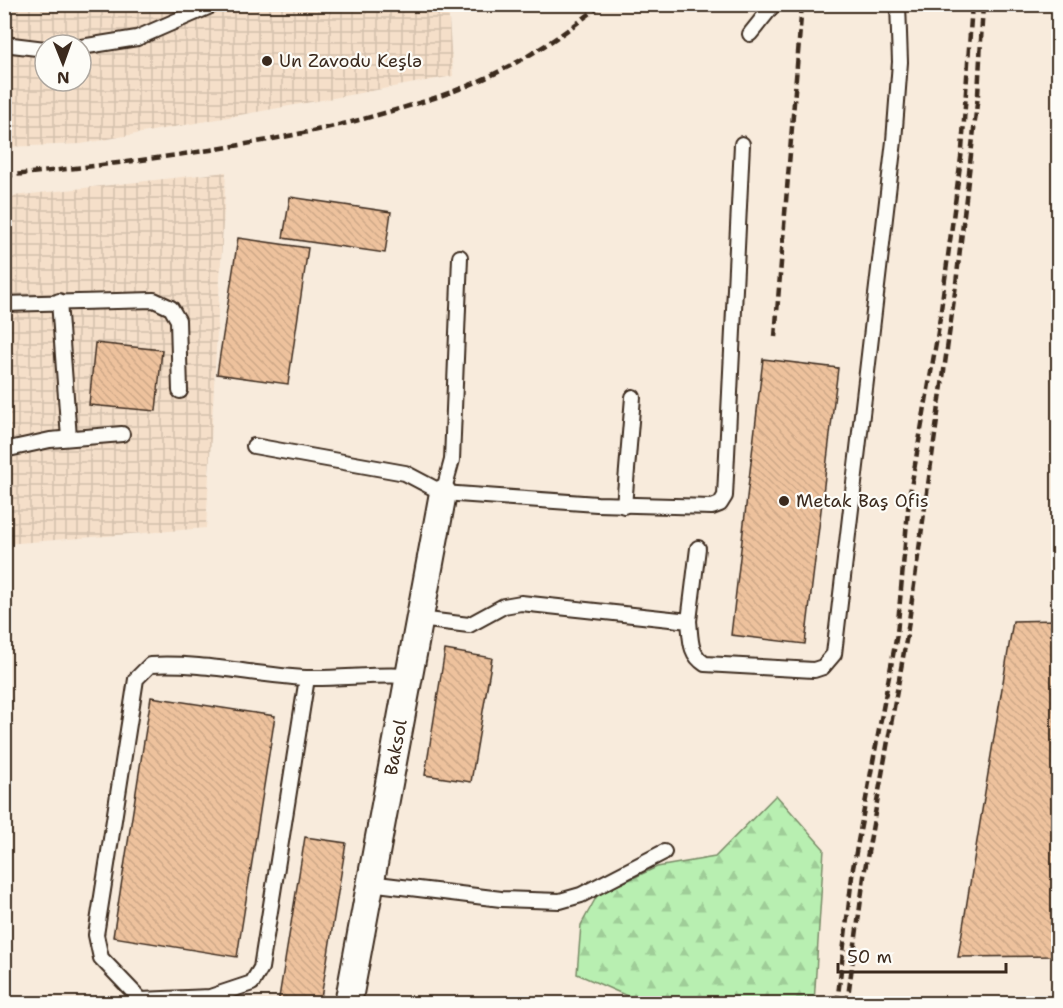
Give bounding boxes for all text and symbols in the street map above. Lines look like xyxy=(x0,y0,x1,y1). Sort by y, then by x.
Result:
north arrow xyxy=(33,33,93,93)
place label: Un Zavodu Keşlə xyxy=(279,49,422,73)
marker: Un Zavodu Keşlə xyxy=(260,54,274,68)
text: N xyxy=(57,67,70,88)
place label: Metak Baş Ofis xyxy=(796,489,929,513)
marker: Metak Baş Ofis xyxy=(777,494,791,508)
street label: Baksol xyxy=(379,717,413,777)
scale bar xyxy=(838,936,1006,974)
text: 50 m xyxy=(847,945,892,969)

